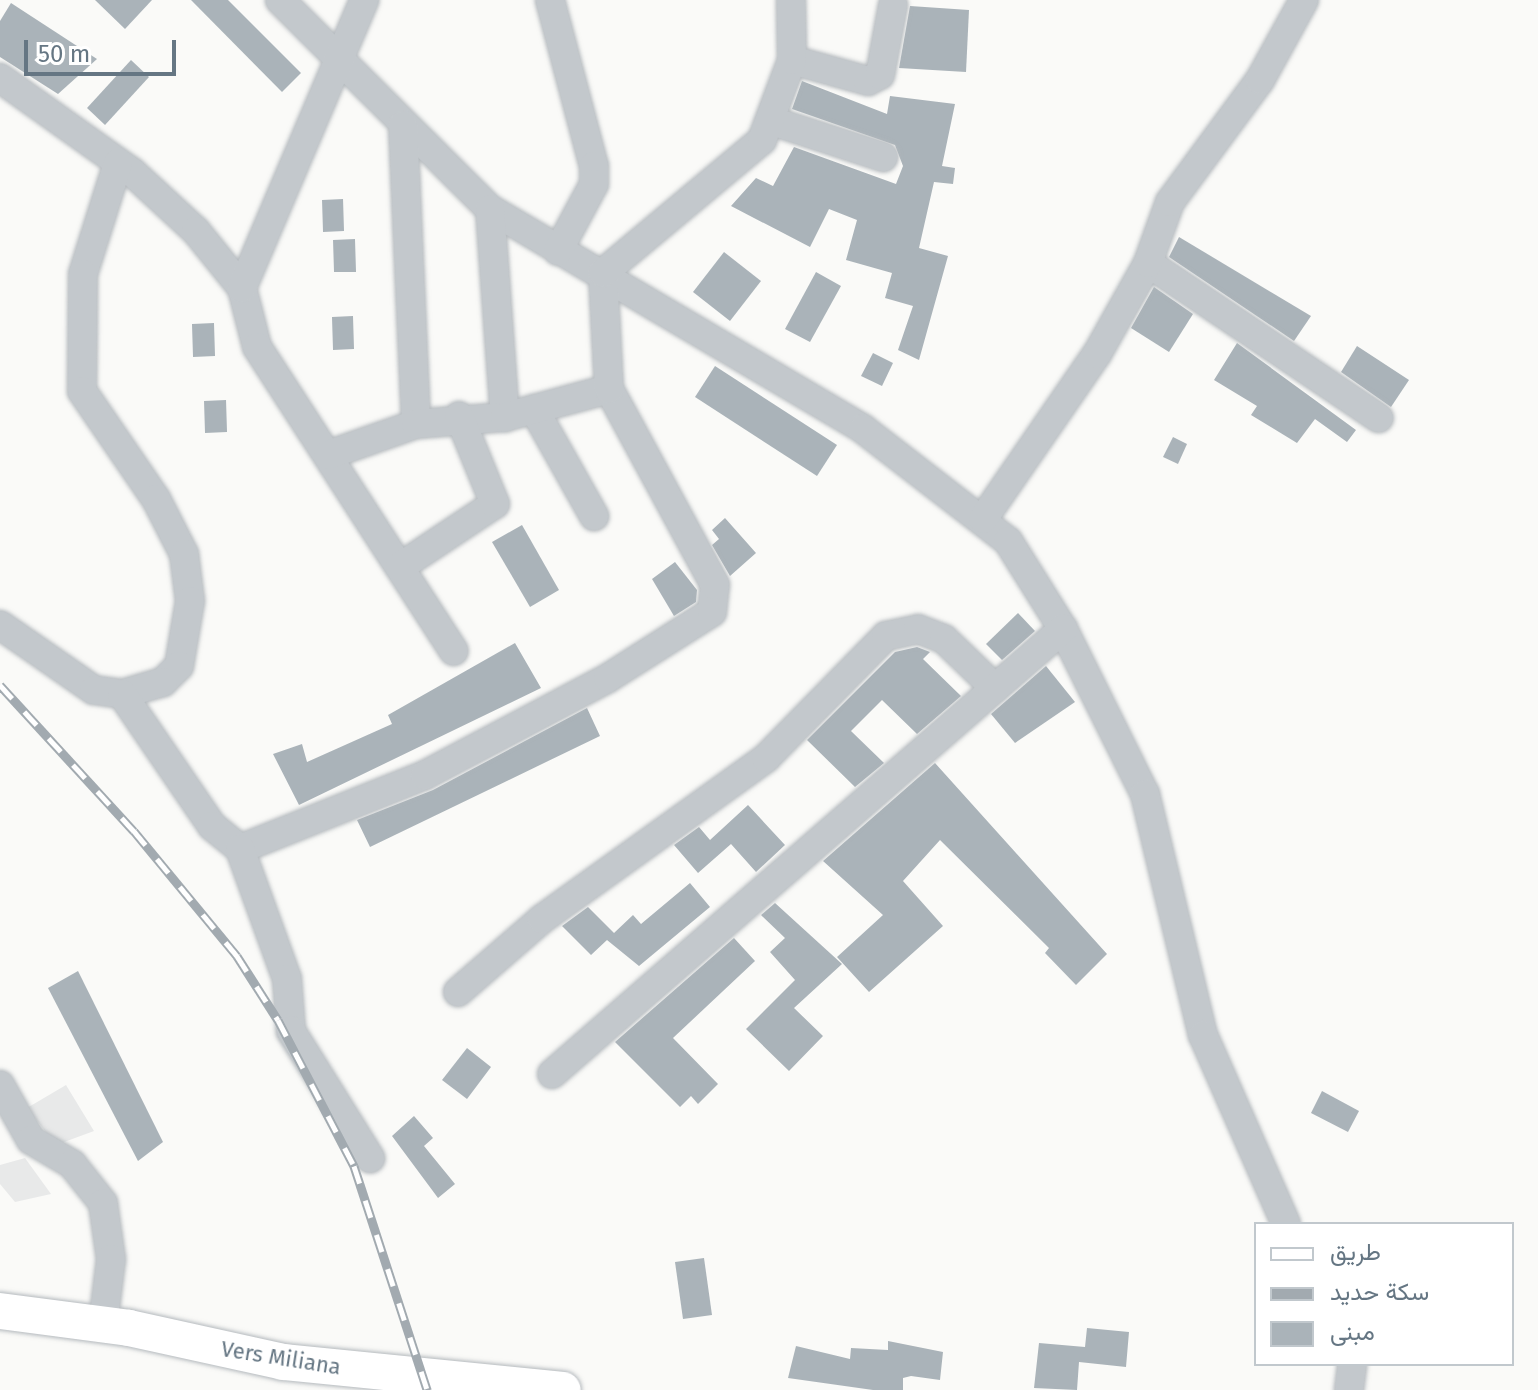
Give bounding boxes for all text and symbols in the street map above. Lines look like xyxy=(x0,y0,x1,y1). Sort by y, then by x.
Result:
scale bar xyxy=(28,24,180,74)
text: 50 m xyxy=(38,40,90,68)
legend xyxy=(1254,1222,1514,1366)
text: طريق xyxy=(1330,1238,1381,1266)
text: سكة حديد xyxy=(1330,1278,1429,1306)
text: مبنى xyxy=(1330,1318,1375,1346)
street label: Vers Miliana xyxy=(219,1336,343,1380)

